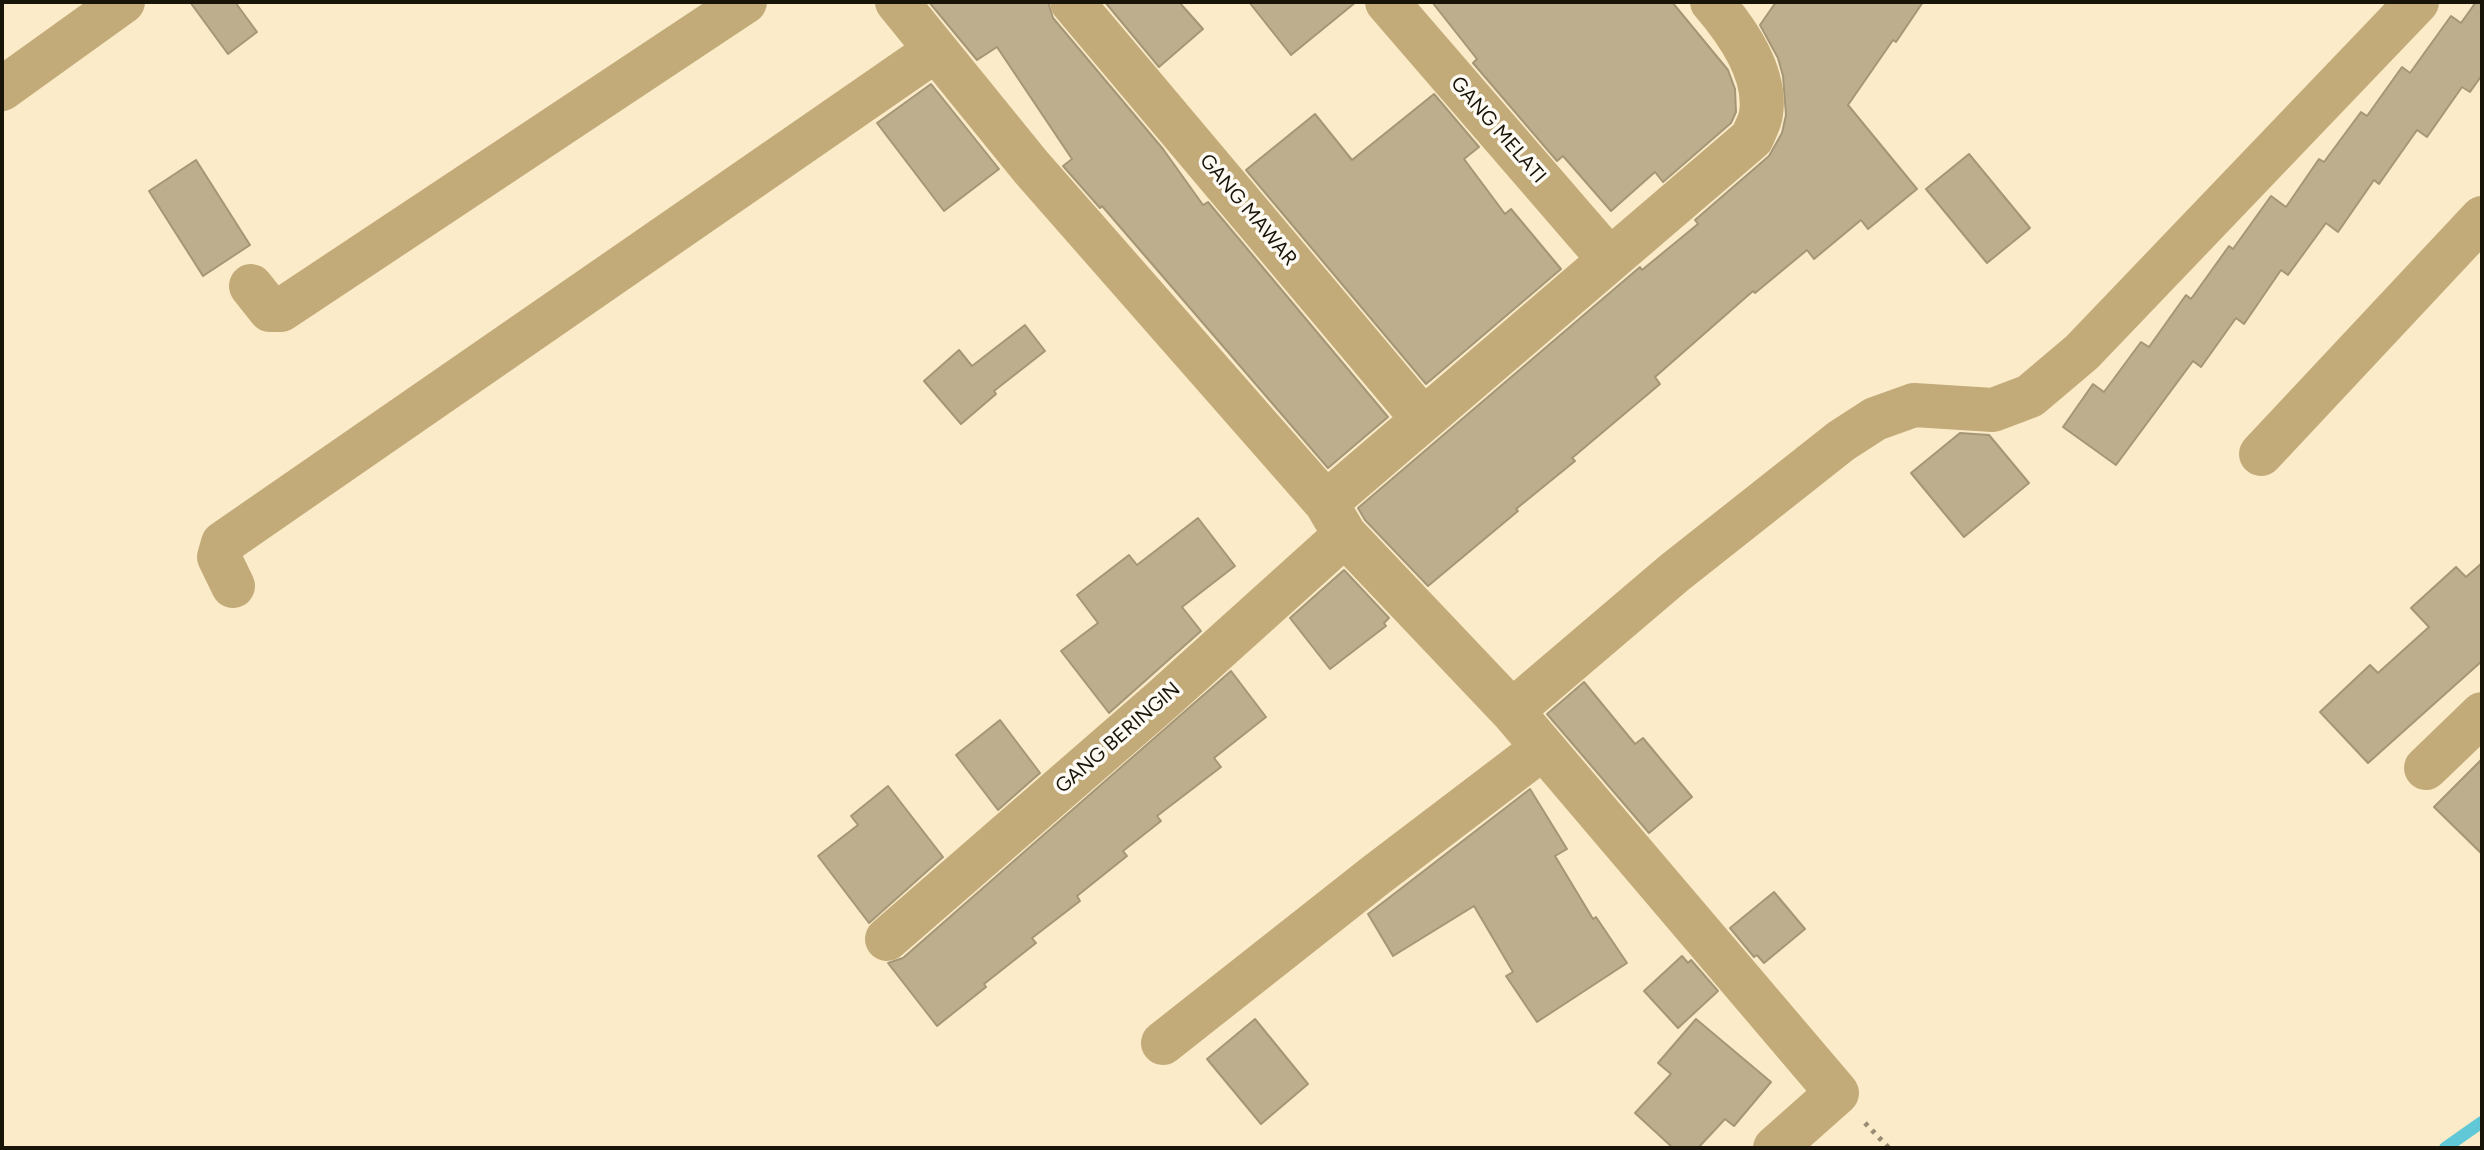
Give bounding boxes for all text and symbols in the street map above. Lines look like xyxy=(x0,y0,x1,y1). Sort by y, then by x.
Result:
street label: GANG MELATI xyxy=(1445,72,1551,188)
street label: GANG MAWAR xyxy=(1194,149,1302,271)
street label: GANG BERINGIN xyxy=(1051,677,1185,799)

